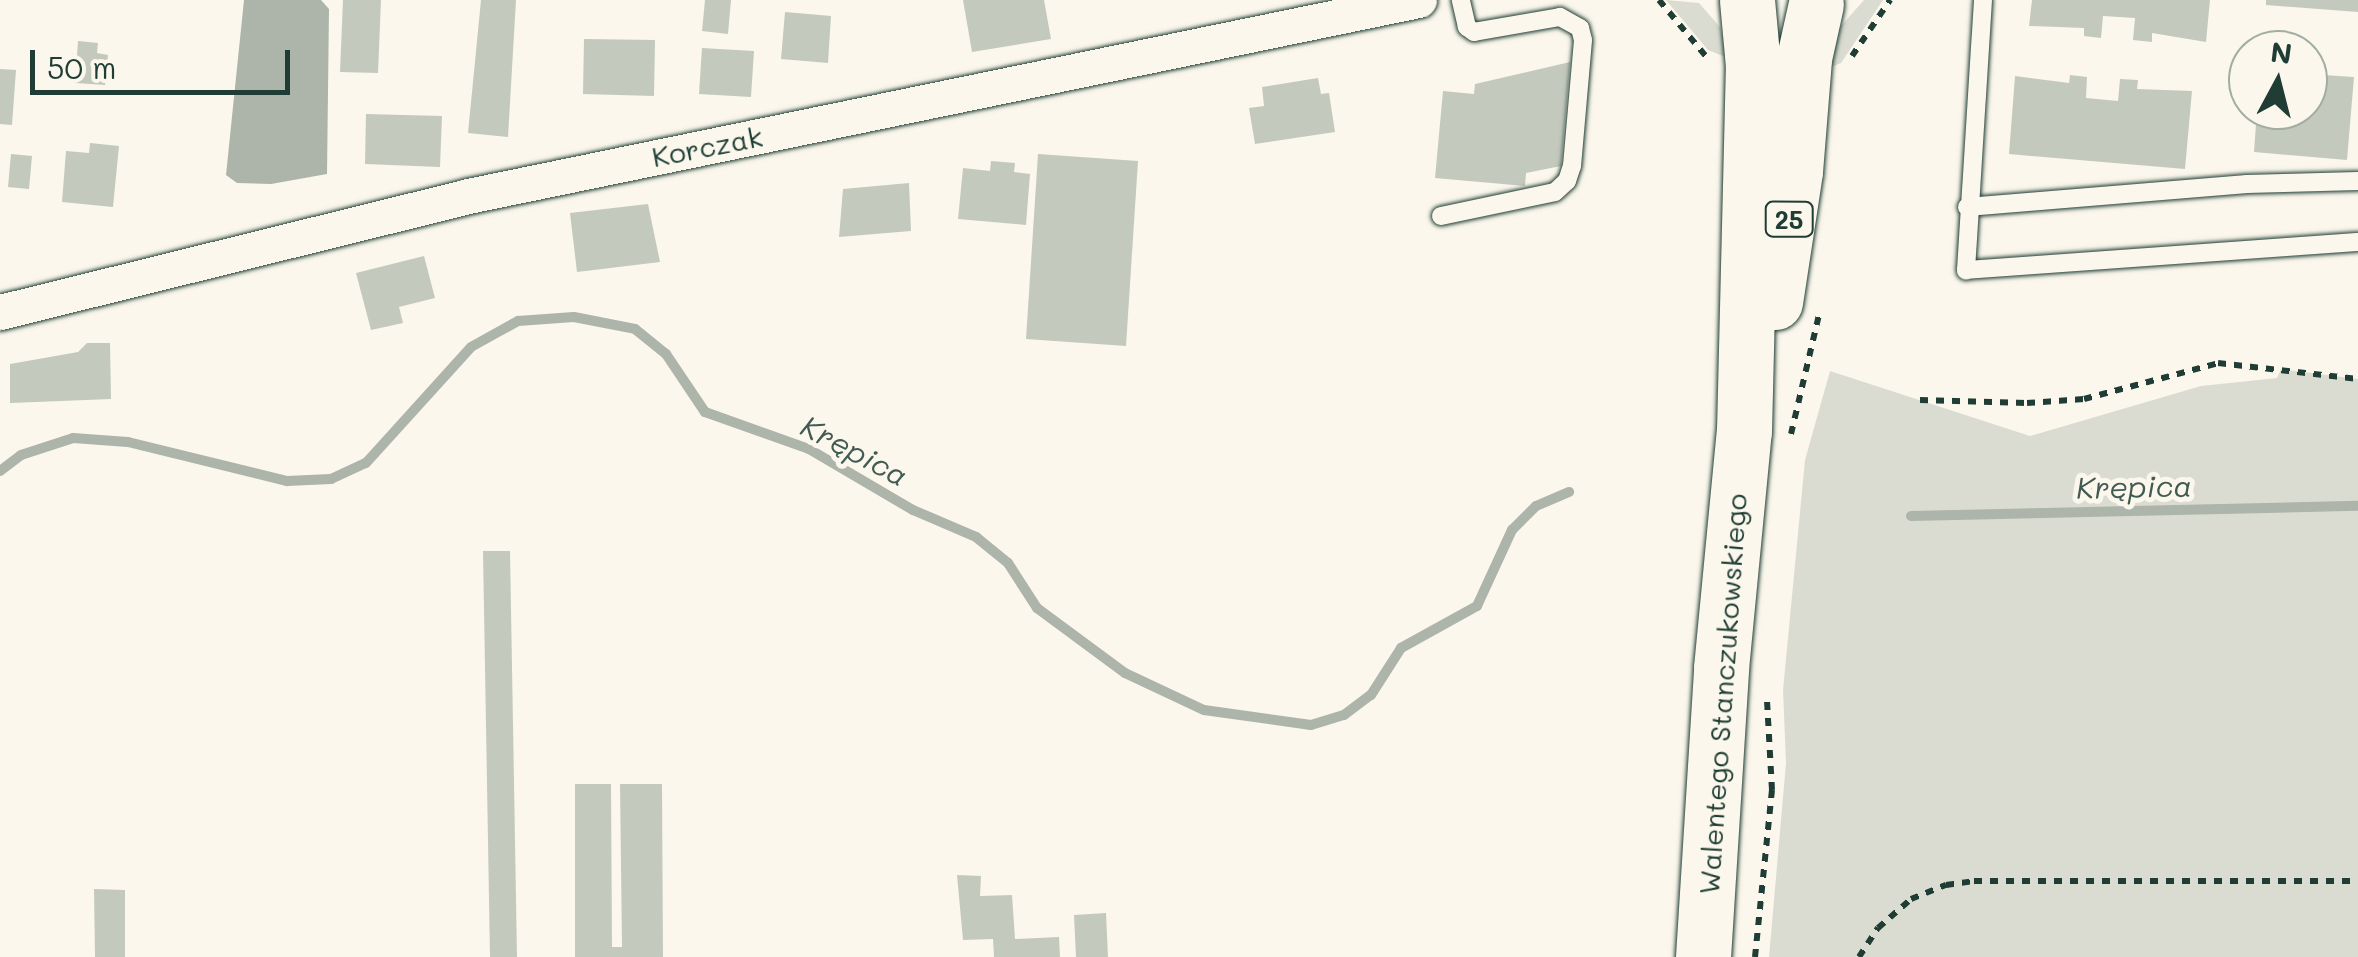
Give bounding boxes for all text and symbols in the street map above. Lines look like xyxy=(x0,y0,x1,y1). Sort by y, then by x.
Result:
scale bar xyxy=(35,30,295,92)
north arrow xyxy=(2228,30,2328,130)
text: N xyxy=(2269,33,2294,71)
text: 50 m xyxy=(47,47,117,87)
street label: Korczak xyxy=(649,119,765,173)
road number: 25 xyxy=(1764,199,1814,239)
water label: Krępica xyxy=(795,407,915,493)
water label: Krępica xyxy=(2076,467,2192,505)
street label: Walentego Stanczukowskiego xyxy=(1691,492,1753,896)

